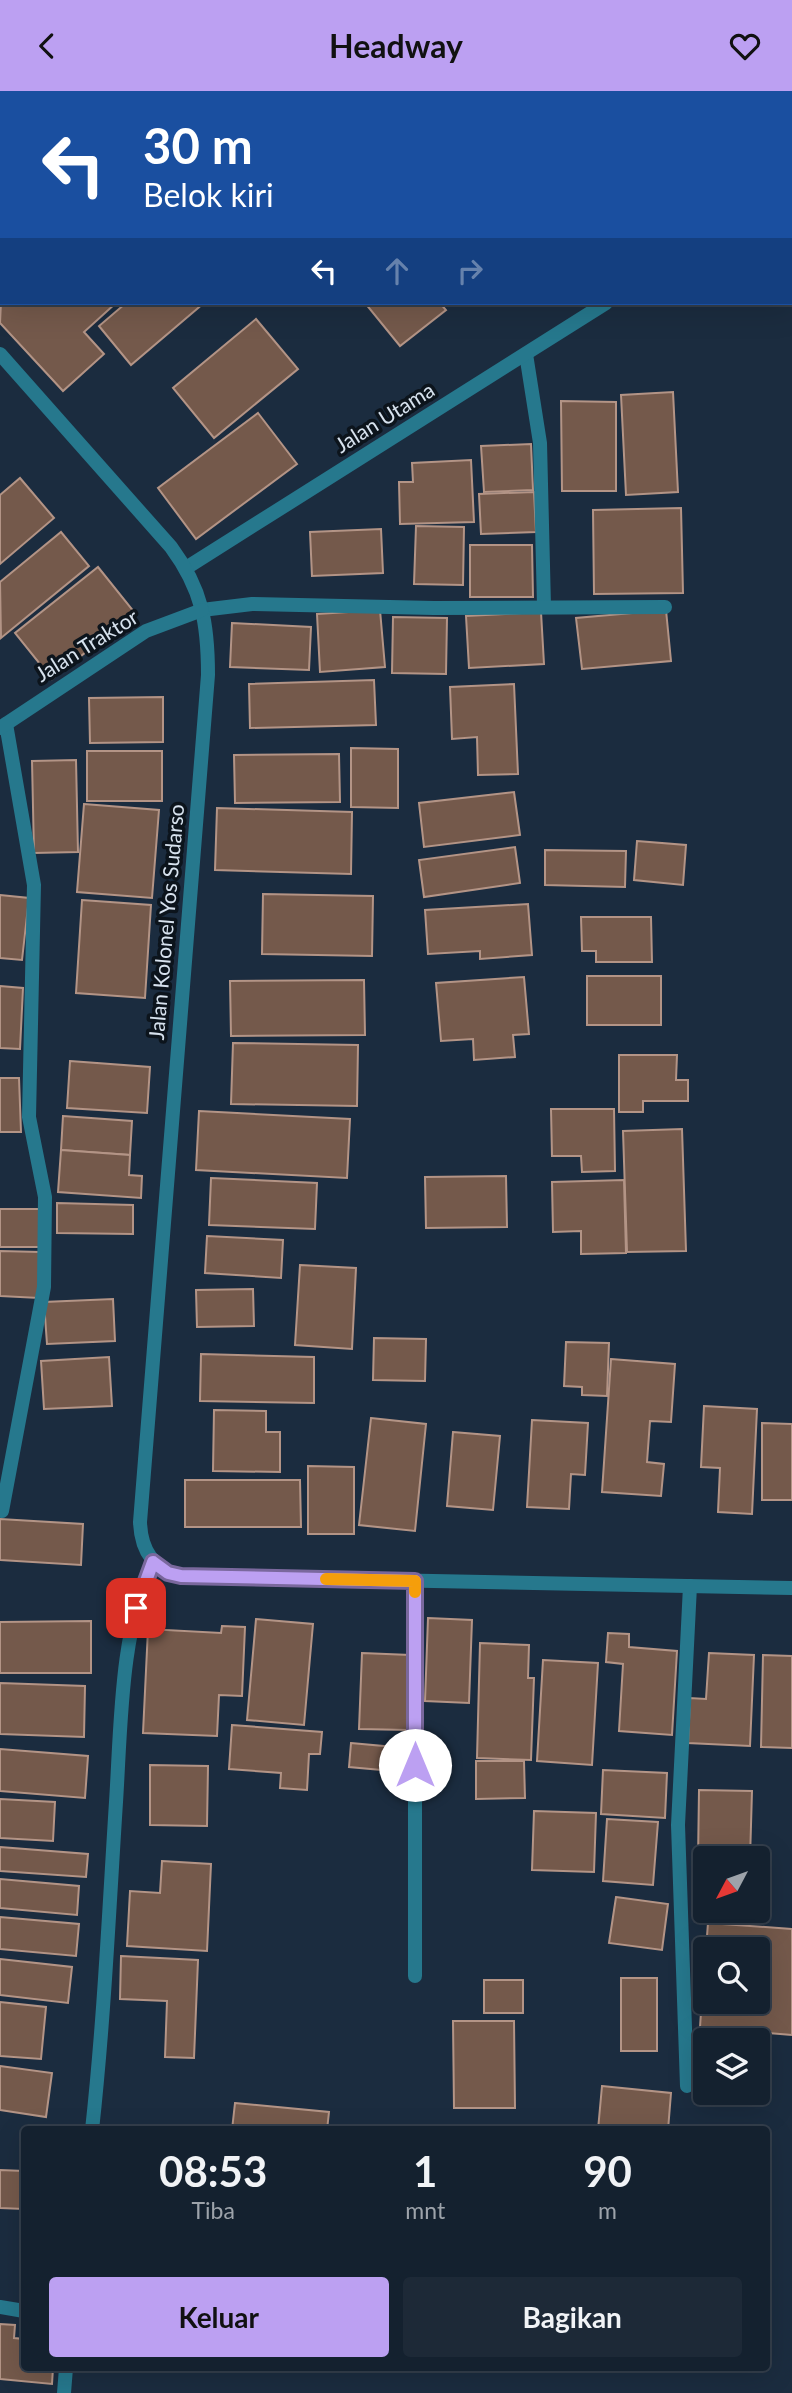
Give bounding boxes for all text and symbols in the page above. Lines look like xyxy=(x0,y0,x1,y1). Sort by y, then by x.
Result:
text: Headway xyxy=(329,26,463,65)
icon: back xyxy=(28,27,66,65)
icon: heart xyxy=(726,27,764,65)
text: 30 m xyxy=(143,116,253,174)
icon: left xyxy=(28,119,119,210)
text: Belok kiri xyxy=(143,175,274,214)
icon: left xyxy=(305,252,343,290)
icon: ahead xyxy=(378,252,416,290)
icon: right xyxy=(451,252,489,290)
street label: Jalan Utama xyxy=(330,376,438,457)
street label: Jalan Traktor xyxy=(30,603,143,686)
street label: Jalan Kolonel Yos Sudarso xyxy=(143,803,188,1041)
pin xyxy=(106,1578,166,1638)
icon: arrive xyxy=(117,1589,155,1627)
position arrow xyxy=(378,1728,452,1802)
north arrow xyxy=(693,1846,770,1923)
map controls xyxy=(693,1846,770,2105)
button: search xyxy=(693,1937,770,2014)
button: layers xyxy=(693,2028,770,2105)
text: 08:53 xyxy=(159,2146,267,2196)
text: 1 xyxy=(413,2146,437,2196)
text: 90 xyxy=(583,2146,632,2196)
text: Tiba xyxy=(191,2196,235,2224)
text: mnt xyxy=(405,2196,445,2224)
text: m xyxy=(598,2196,617,2224)
button: Keluar xyxy=(49,2277,389,2357)
button: Bagikan xyxy=(403,2277,742,2357)

